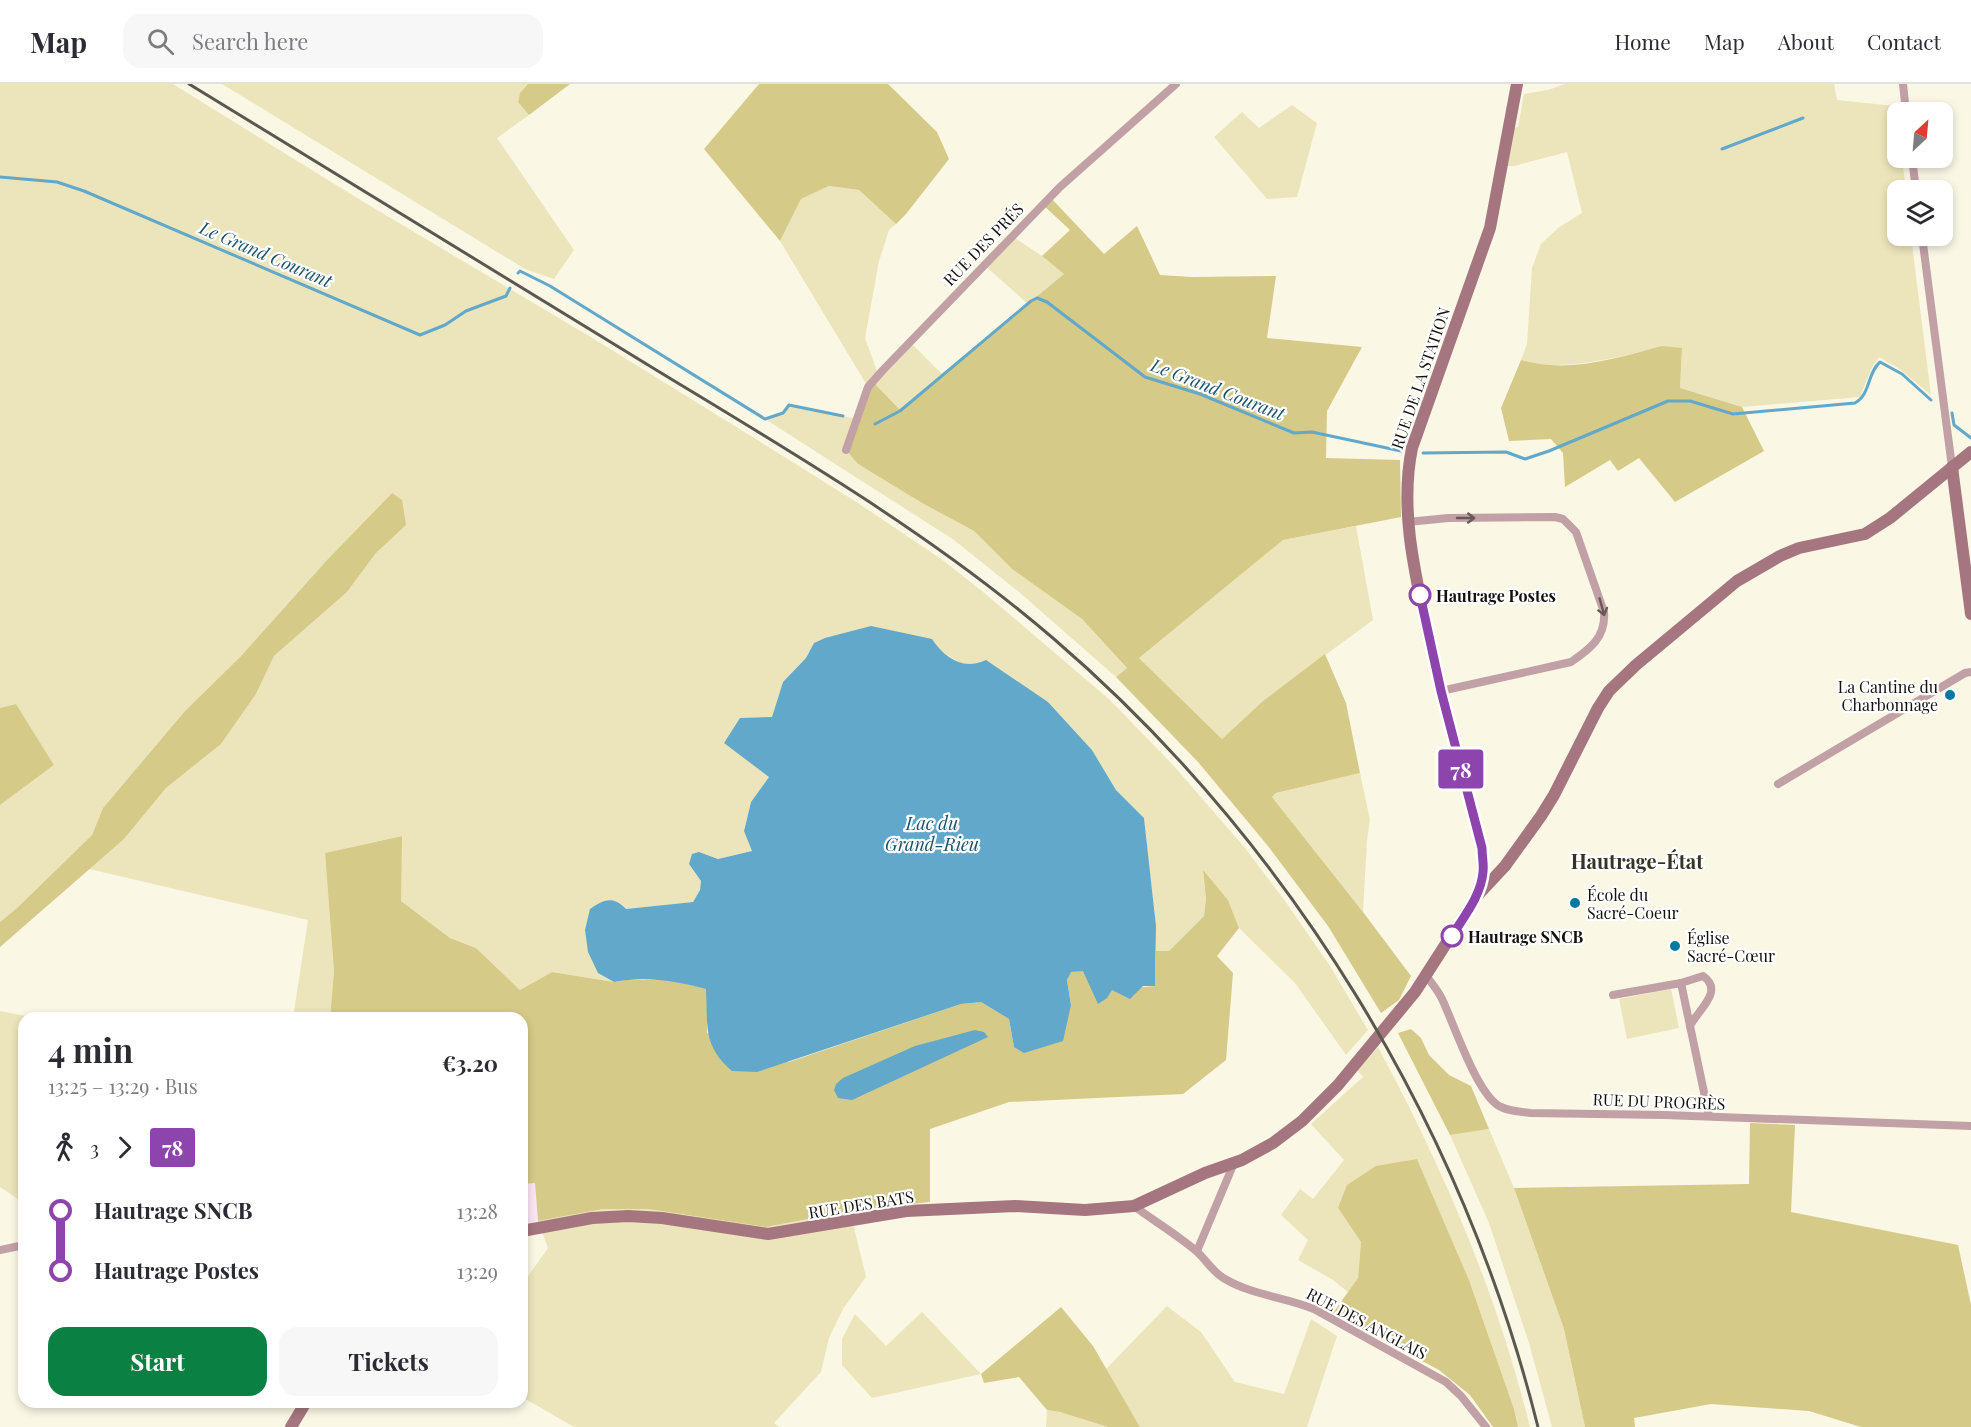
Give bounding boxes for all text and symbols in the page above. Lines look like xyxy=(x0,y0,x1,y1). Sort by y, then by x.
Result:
search box xyxy=(123,14,543,68)
text: Map xyxy=(30,23,87,60)
icon: search xyxy=(144,25,177,58)
text: Search here xyxy=(192,26,308,56)
text: Home xyxy=(1615,27,1671,55)
text: Map xyxy=(1704,27,1745,55)
text: About xyxy=(1778,27,1834,55)
text: Contact xyxy=(1867,27,1941,55)
north arrow xyxy=(1887,102,1953,168)
map controls xyxy=(1887,102,1953,246)
button: layers xyxy=(1887,180,1953,246)
street label: RUE DES PRÉS xyxy=(938,198,1028,290)
water label: Le Grand Courant xyxy=(195,215,337,293)
street label: RUE DE LA STATION xyxy=(1386,304,1454,452)
water label: Le Grand Courant xyxy=(1147,352,1289,426)
one-way arrow xyxy=(1455,512,1475,524)
marker: Hautrage Postes xyxy=(1409,584,1431,606)
place label: Hautrage Postes xyxy=(1436,585,1556,606)
one-way arrow xyxy=(1596,597,1608,616)
place label: La Cantine du Charbonnage xyxy=(1838,676,1938,715)
marker: La Cantine du Charbonnage xyxy=(1943,688,1957,702)
line badge: 78 xyxy=(1434,750,1488,788)
text: 78 xyxy=(1450,755,1472,783)
water label: Lac du Grand-Rieu xyxy=(885,811,979,856)
district label: Hautrage-État xyxy=(1571,847,1704,874)
place label: École du Sacré-Coeur xyxy=(1587,884,1679,923)
marker: École du Sacré-Coeur xyxy=(1568,896,1582,910)
marker: Hautrage SNCB xyxy=(1441,925,1463,947)
place label: Hautrage SNCB xyxy=(1468,926,1584,947)
place label: Église Sacré-Cœur xyxy=(1687,927,1775,966)
marker: Église Sacré-Cœur xyxy=(1668,939,1682,953)
text: 4 min xyxy=(48,1027,133,1071)
text: €3.20 xyxy=(442,1048,498,1078)
text: 13:25 – 13:29 · Bus xyxy=(48,1072,198,1099)
street label: RUE DU PROGRÈS xyxy=(1592,1088,1726,1114)
icon: walk xyxy=(48,1131,81,1164)
icon: forward xyxy=(108,1131,141,1164)
text: 78 xyxy=(162,1133,183,1161)
text: 3 xyxy=(90,1134,99,1161)
street label: RUE DES BATS xyxy=(807,1185,915,1223)
text: Hautrage SNCB xyxy=(94,1195,253,1225)
text: 13:28 xyxy=(457,1197,498,1224)
text: Hautrage Postes xyxy=(94,1255,259,1285)
text: 13:29 xyxy=(457,1257,498,1284)
street label: RUE DES ANGLAIS xyxy=(1303,1282,1431,1364)
button: Start xyxy=(48,1327,267,1396)
button: Tickets xyxy=(279,1327,498,1396)

